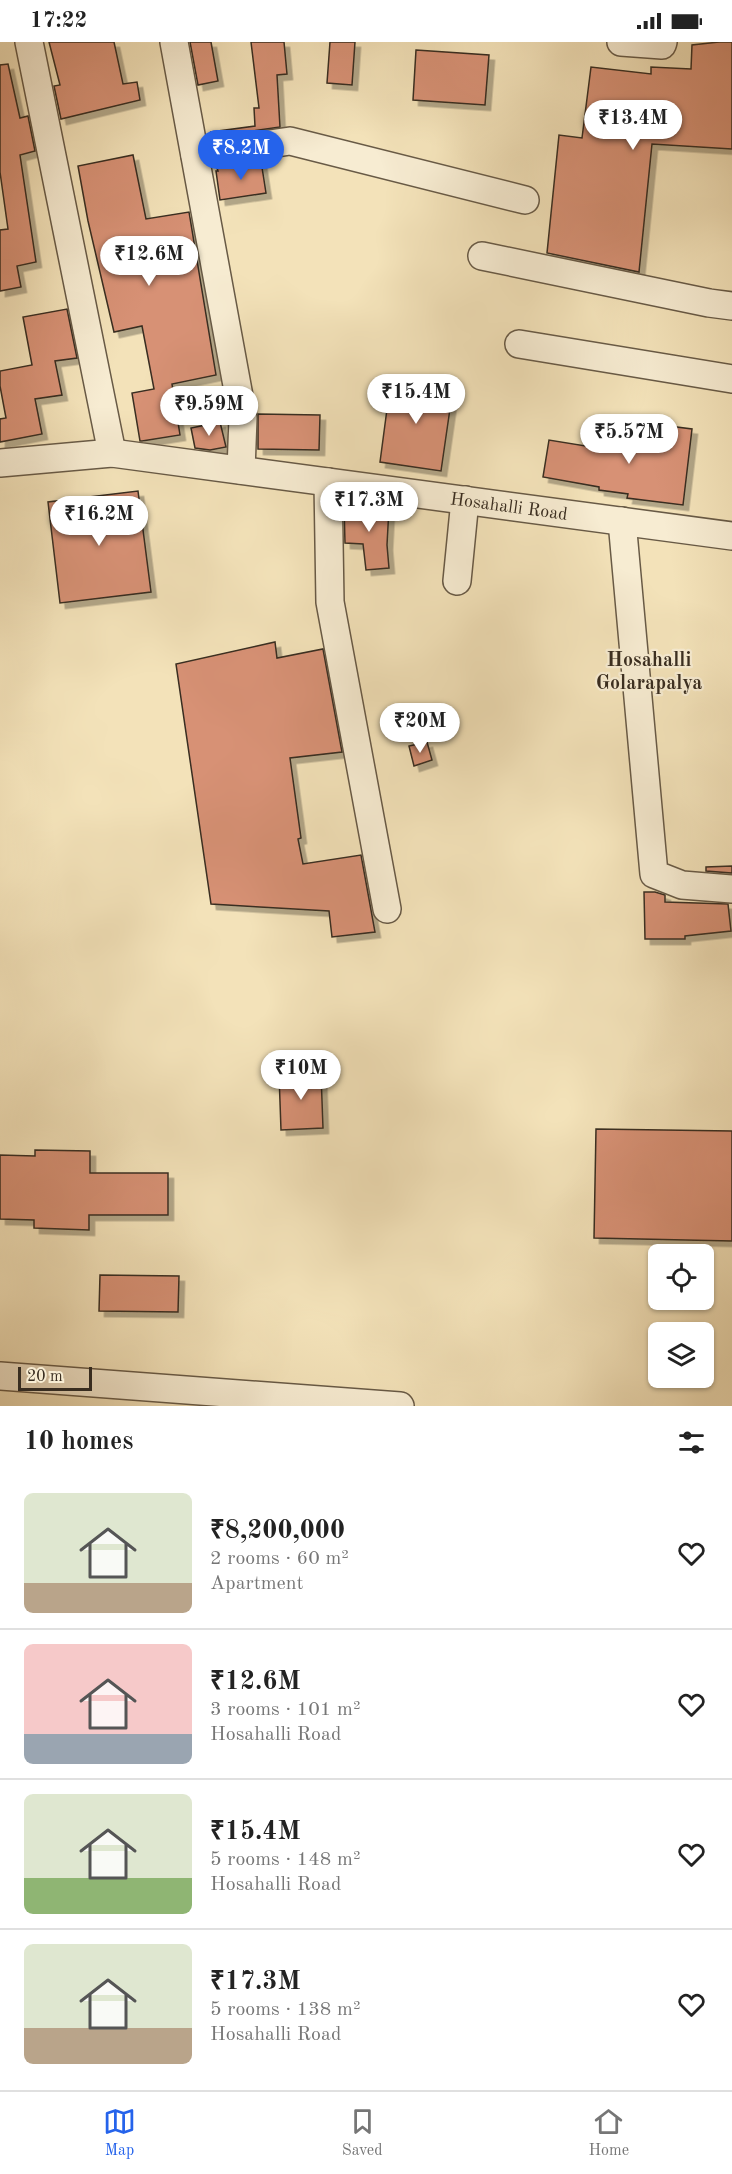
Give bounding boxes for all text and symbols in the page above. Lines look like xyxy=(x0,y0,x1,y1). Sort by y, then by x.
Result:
text: 17:22 xyxy=(30,10,87,32)
pin: ₹13.4M xyxy=(584,100,682,151)
text: ₹13.4M xyxy=(598,109,668,129)
pin: ₹8.2M xyxy=(199,130,283,181)
text: ₹8.2M xyxy=(212,139,270,159)
pin: ₹12.6M xyxy=(100,236,198,287)
text: ₹12.6M xyxy=(114,245,184,265)
pin: ₹15.4M xyxy=(367,374,465,425)
text: ₹15.4M xyxy=(381,383,451,403)
pin: ₹9.59M xyxy=(160,386,258,437)
text: ₹9.59M xyxy=(174,395,244,415)
pin: ₹5.57M xyxy=(580,414,678,465)
text: ₹5.57M xyxy=(594,423,664,443)
pin: ₹17.3M xyxy=(320,482,418,533)
street label: Hosahalli Road xyxy=(449,490,569,524)
text: ₹17.3M xyxy=(334,491,404,511)
pin: ₹16.2M xyxy=(50,496,148,547)
text: ₹16.2M xyxy=(64,505,134,525)
district label: Hosahalli Golarapalya xyxy=(596,651,702,694)
pin: ₹20M xyxy=(384,703,456,754)
text: ₹20M xyxy=(394,712,446,732)
pin: ₹10M xyxy=(265,1050,337,1101)
text: ₹10M xyxy=(275,1059,327,1079)
map controls xyxy=(648,1244,714,1388)
button: locate xyxy=(648,1244,714,1310)
button: layers xyxy=(648,1322,714,1388)
scale bar xyxy=(18,1364,92,1392)
text: 20 m xyxy=(27,1369,63,1385)
icon: filters xyxy=(675,1426,708,1459)
text: 10 homes xyxy=(24,1429,133,1455)
icon: home xyxy=(72,1517,144,1589)
text: ₹8,200,000 xyxy=(210,1518,345,1544)
icon: heart xyxy=(675,1537,708,1570)
text: 2 rooms · 60 m² xyxy=(210,1549,349,1569)
text: Apartment xyxy=(210,1574,304,1594)
icon: home xyxy=(72,1668,144,1740)
text: ₹12.6M xyxy=(210,1669,301,1695)
icon: heart xyxy=(675,1688,708,1721)
text: 3 rooms · 101 m² xyxy=(210,1700,360,1720)
text: Hosahalli Road xyxy=(210,1725,341,1745)
icon: home xyxy=(72,1818,144,1890)
text: ₹15.4M xyxy=(210,1819,301,1845)
icon: heart xyxy=(675,1838,708,1871)
text: 5 rooms · 148 m² xyxy=(210,1850,360,1870)
text: Hosahalli Road xyxy=(210,1875,341,1895)
icon: home xyxy=(72,1968,144,2040)
text: ₹17.3M xyxy=(210,1969,301,1995)
icon: heart xyxy=(675,1988,708,2021)
text: 5 rooms · 138 m² xyxy=(210,2000,360,2020)
text: Hosahalli Road xyxy=(210,2025,341,2045)
tab: Map xyxy=(103,2105,136,2161)
tab: Saved xyxy=(342,2105,383,2161)
tab: Home xyxy=(588,2105,629,2161)

